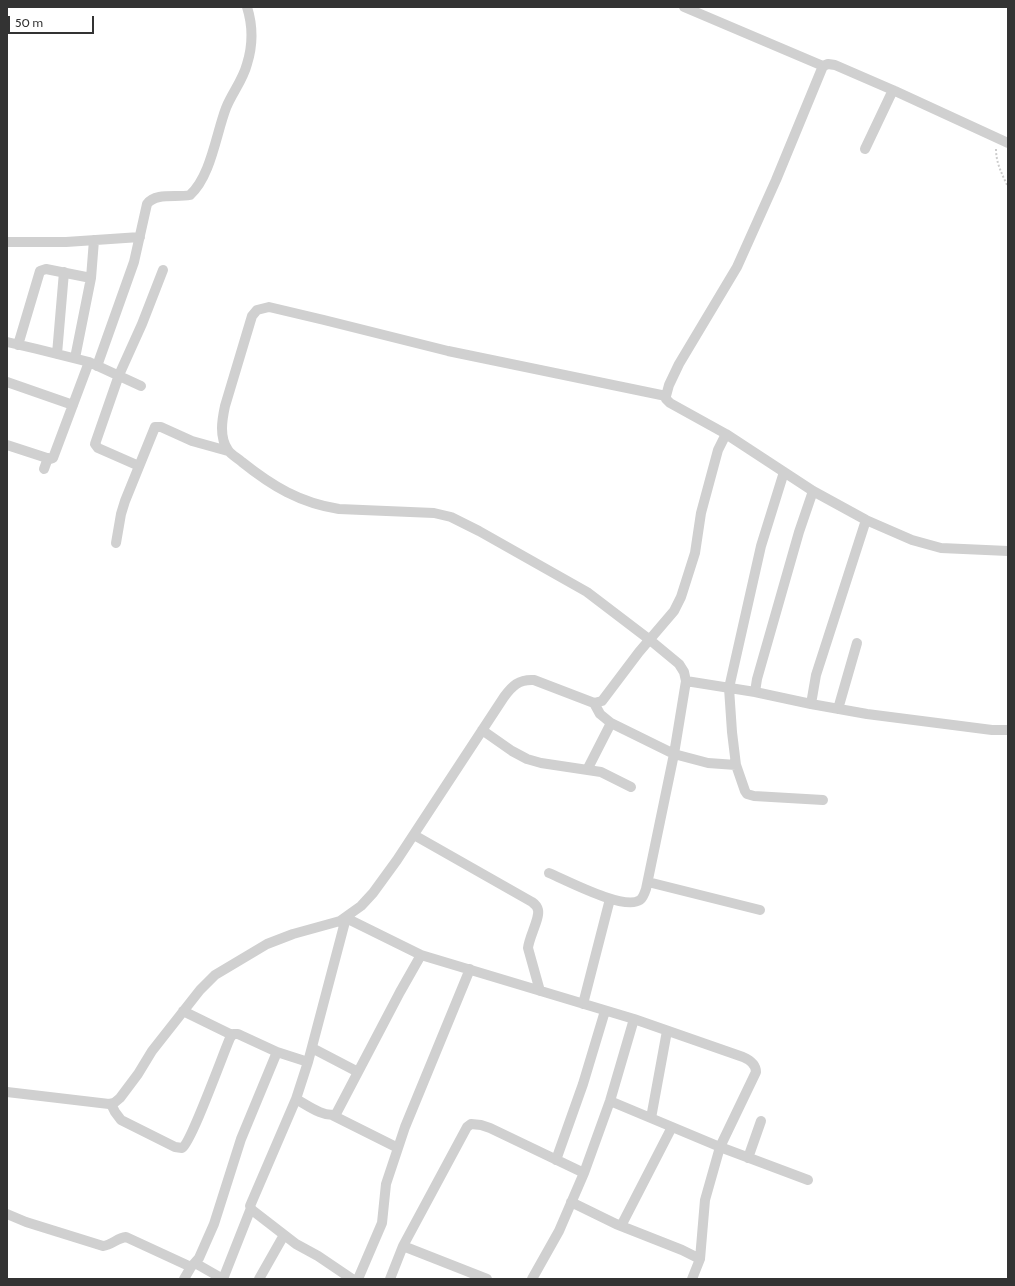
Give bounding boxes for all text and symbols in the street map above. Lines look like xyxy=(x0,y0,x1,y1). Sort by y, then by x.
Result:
scale bar xyxy=(10,8,96,34)
text: 50 m xyxy=(15,15,43,30)

